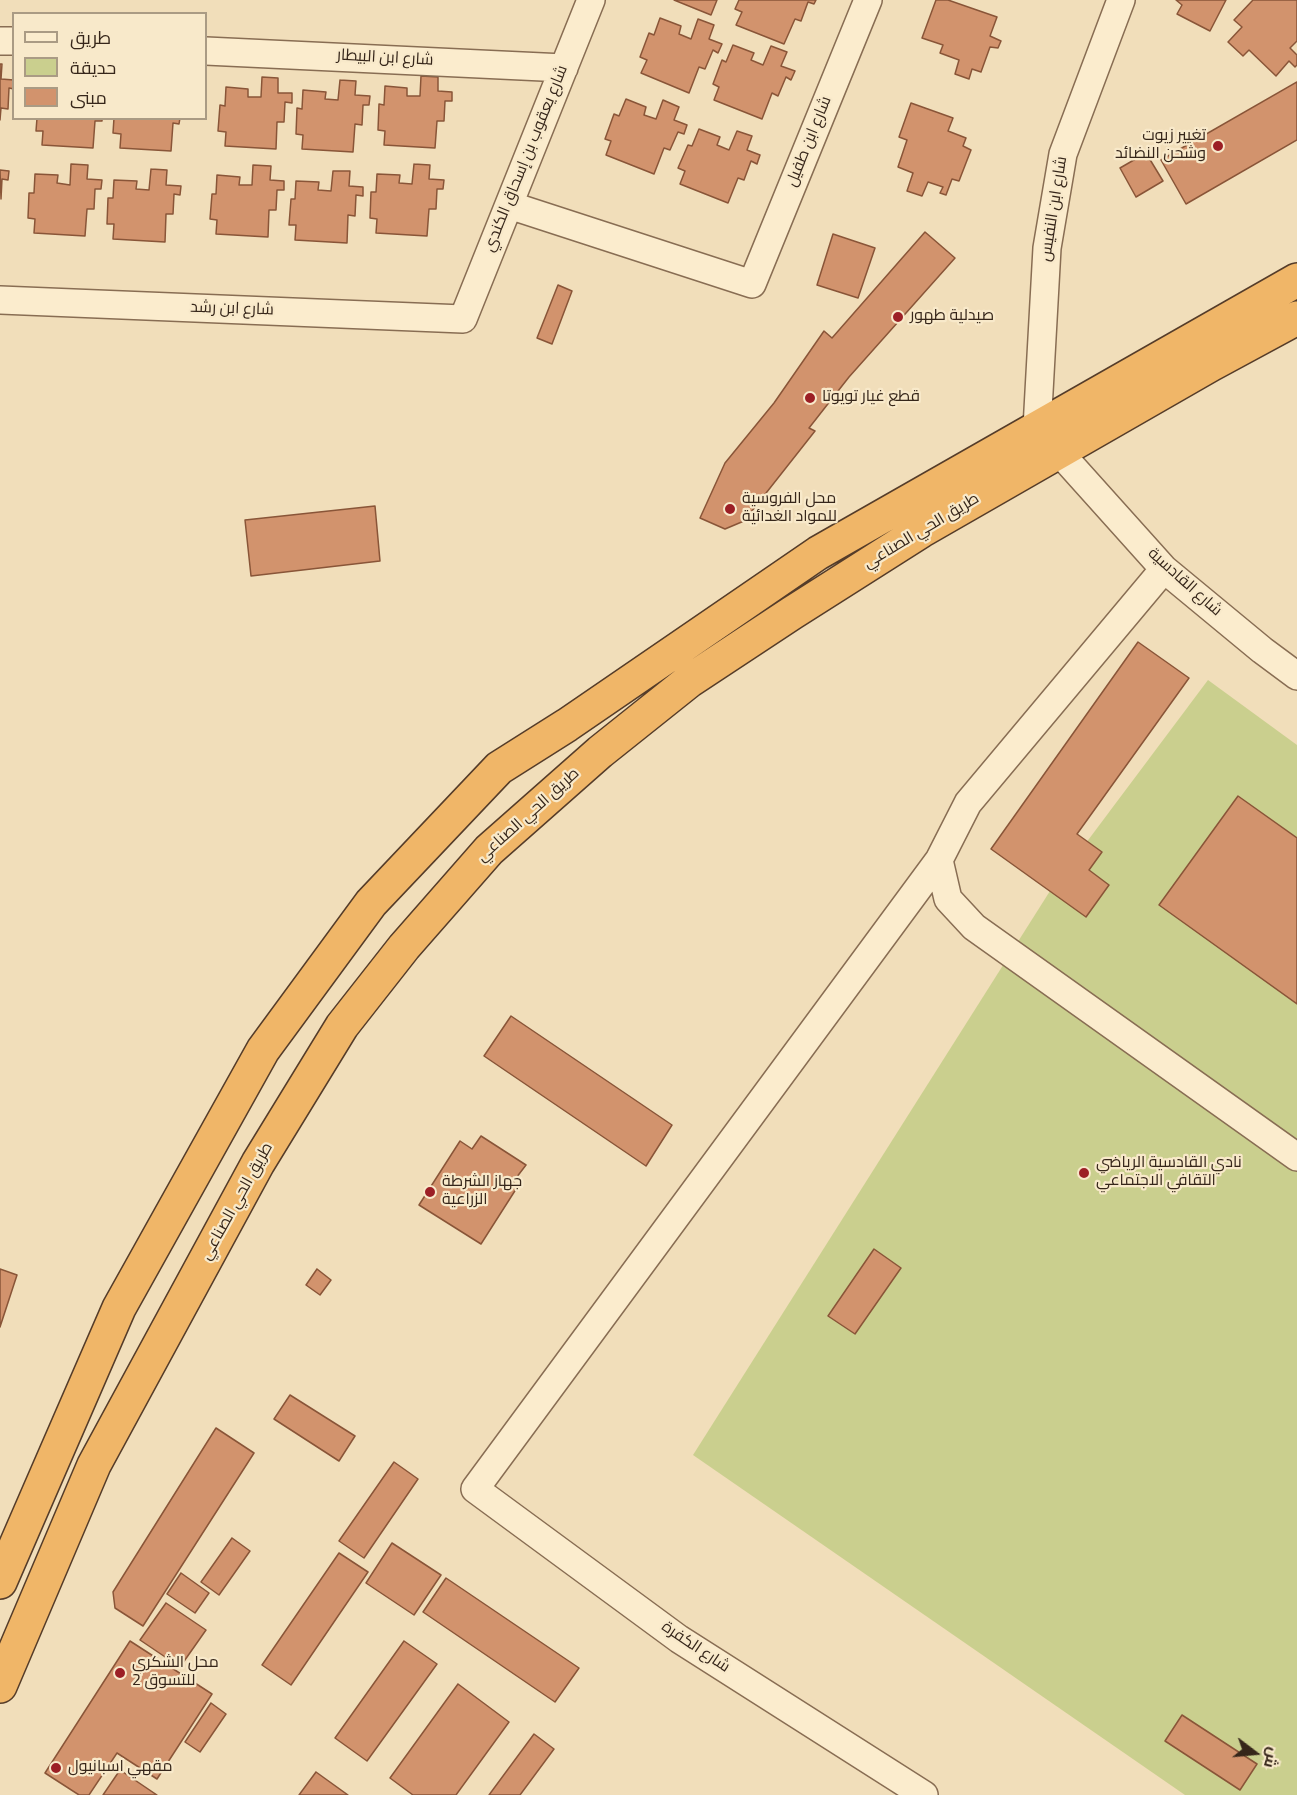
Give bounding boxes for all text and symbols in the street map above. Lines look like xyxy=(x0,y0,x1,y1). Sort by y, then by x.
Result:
legend xyxy=(12,12,207,120)
text: طريق xyxy=(70,21,111,54)
street label: شارع ابن البيطار xyxy=(336,47,434,71)
text: حديقة xyxy=(70,51,116,84)
street label: شارع يعقوب بن إسحاق الكندي xyxy=(481,63,573,255)
text: مبنى xyxy=(70,81,107,114)
street label: شارع ابن طفيل xyxy=(783,94,837,190)
place label: تغيير زيوت وشحن النضائد xyxy=(1115,127,1206,165)
marker: تغيير زيوت وشحن النضائد xyxy=(1211,139,1225,153)
street label: شارع ابن النفيس xyxy=(1037,155,1073,263)
street label: شارع ابن رشد xyxy=(190,299,274,321)
place label: صيدلية طهور xyxy=(910,307,994,327)
marker: صيدلية طهور xyxy=(891,310,905,324)
place label: قطع غيار تويوتا xyxy=(822,388,920,408)
marker: قطع غيار تويوتا xyxy=(803,391,817,405)
place label: محل الفروسية للمواد الغدائية xyxy=(742,490,837,528)
street label: طريق الحي الصناعي xyxy=(861,490,983,574)
marker: محل الفروسية للمواد الغدائية xyxy=(723,502,737,516)
street label: شارع القادسية xyxy=(1143,545,1225,621)
street label: طريق الحي الصناعي xyxy=(474,765,584,867)
street label: طريق الحي الصناعي xyxy=(198,1140,278,1264)
place label: نادي القادسية الرياضي التقافي الاجتماعي xyxy=(1096,1154,1242,1192)
marker: نادي القادسية الرياضي التقافي الاجتماعي xyxy=(1077,1166,1091,1180)
place label: جهاز الشرطة الزراعية xyxy=(442,1173,522,1211)
marker: جهاز الشرطة الزراعية xyxy=(423,1185,437,1199)
street label: شارع الكفرة xyxy=(657,1618,733,1678)
place label: محل الشكري 2 للتسوق xyxy=(132,1654,219,1692)
marker: محل الشكري 2 للتسوق xyxy=(113,1666,127,1680)
north arrow xyxy=(1225,1723,1285,1783)
text: ش xyxy=(1255,1744,1290,1772)
place label: مقهي اسبانيول xyxy=(68,1758,173,1778)
marker: مقهي اسبانيول xyxy=(49,1761,63,1775)

